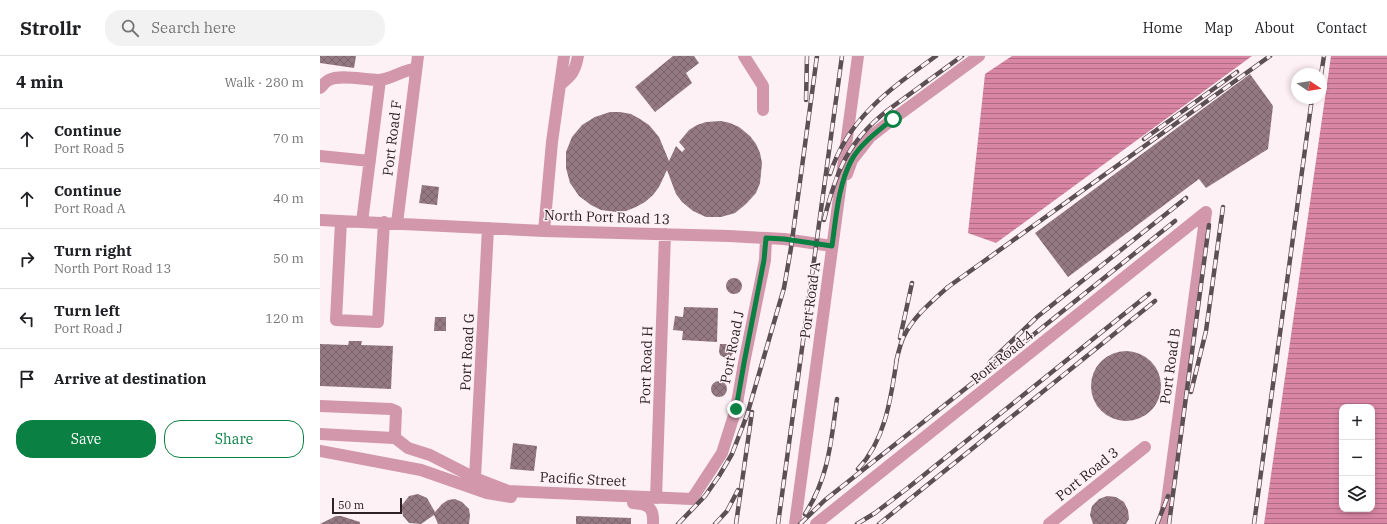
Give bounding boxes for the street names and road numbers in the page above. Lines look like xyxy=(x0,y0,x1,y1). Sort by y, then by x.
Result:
street label: Port Road F xyxy=(378,99,406,177)
street label: North Port Road 13 xyxy=(544,206,670,228)
street label: Port Road A xyxy=(796,260,824,339)
street label: Port Road J xyxy=(716,309,748,385)
street label: Port Road G xyxy=(456,313,478,391)
street label: Port Road H xyxy=(636,325,656,405)
street label: Port Road 4 xyxy=(967,326,1037,388)
street label: Port Road B xyxy=(1156,327,1184,405)
street label: Port Road 3 xyxy=(1052,443,1122,505)
street label: Pacific Street xyxy=(539,468,627,490)

